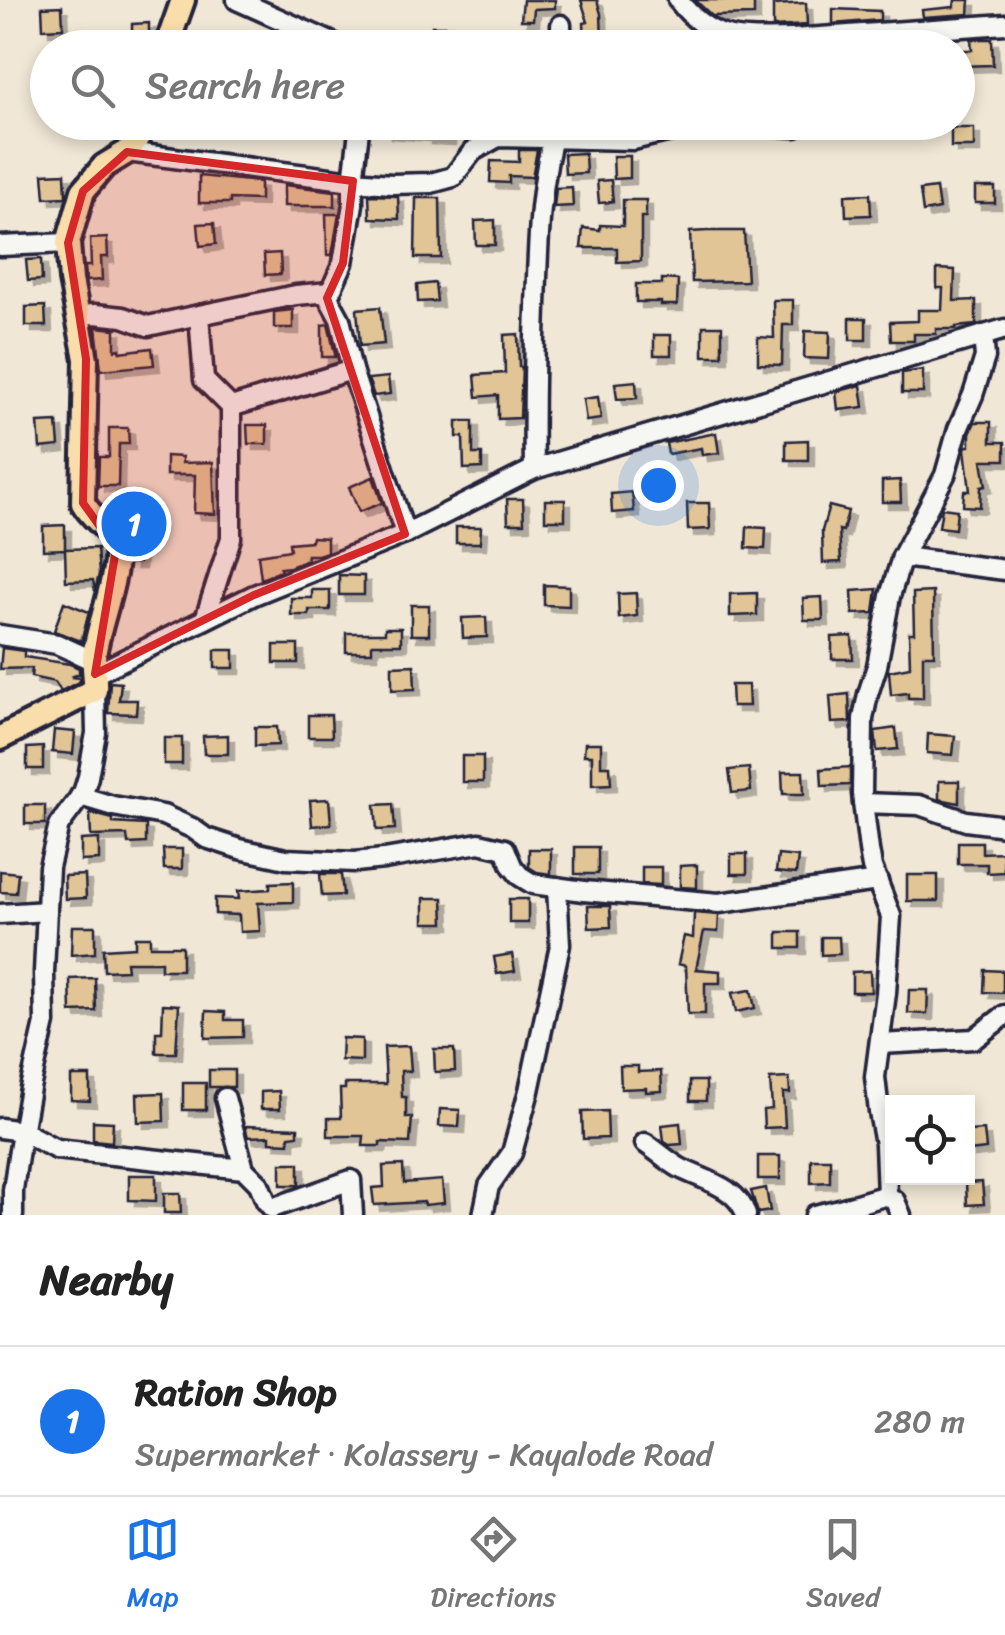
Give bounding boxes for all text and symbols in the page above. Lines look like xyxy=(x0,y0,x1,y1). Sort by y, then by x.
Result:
search box xyxy=(30,30,975,140)
text: Search here xyxy=(145,52,345,119)
icon: search xyxy=(65,58,120,113)
your location xyxy=(633,460,684,511)
pin: 1 xyxy=(102,486,166,562)
map controls xyxy=(885,1095,975,1185)
button: locate xyxy=(885,1095,975,1185)
text: Nearby xyxy=(40,1243,173,1317)
text: Ration Shop xyxy=(135,1359,337,1426)
text: 1 xyxy=(66,1393,79,1450)
text: 280 m xyxy=(874,1393,965,1450)
text: Supermarket · Kolassery - Kayalode Road xyxy=(135,1426,713,1483)
tab: Map xyxy=(125,1512,180,1621)
tab: Directions xyxy=(430,1512,556,1621)
tab: Saved xyxy=(806,1512,880,1621)

